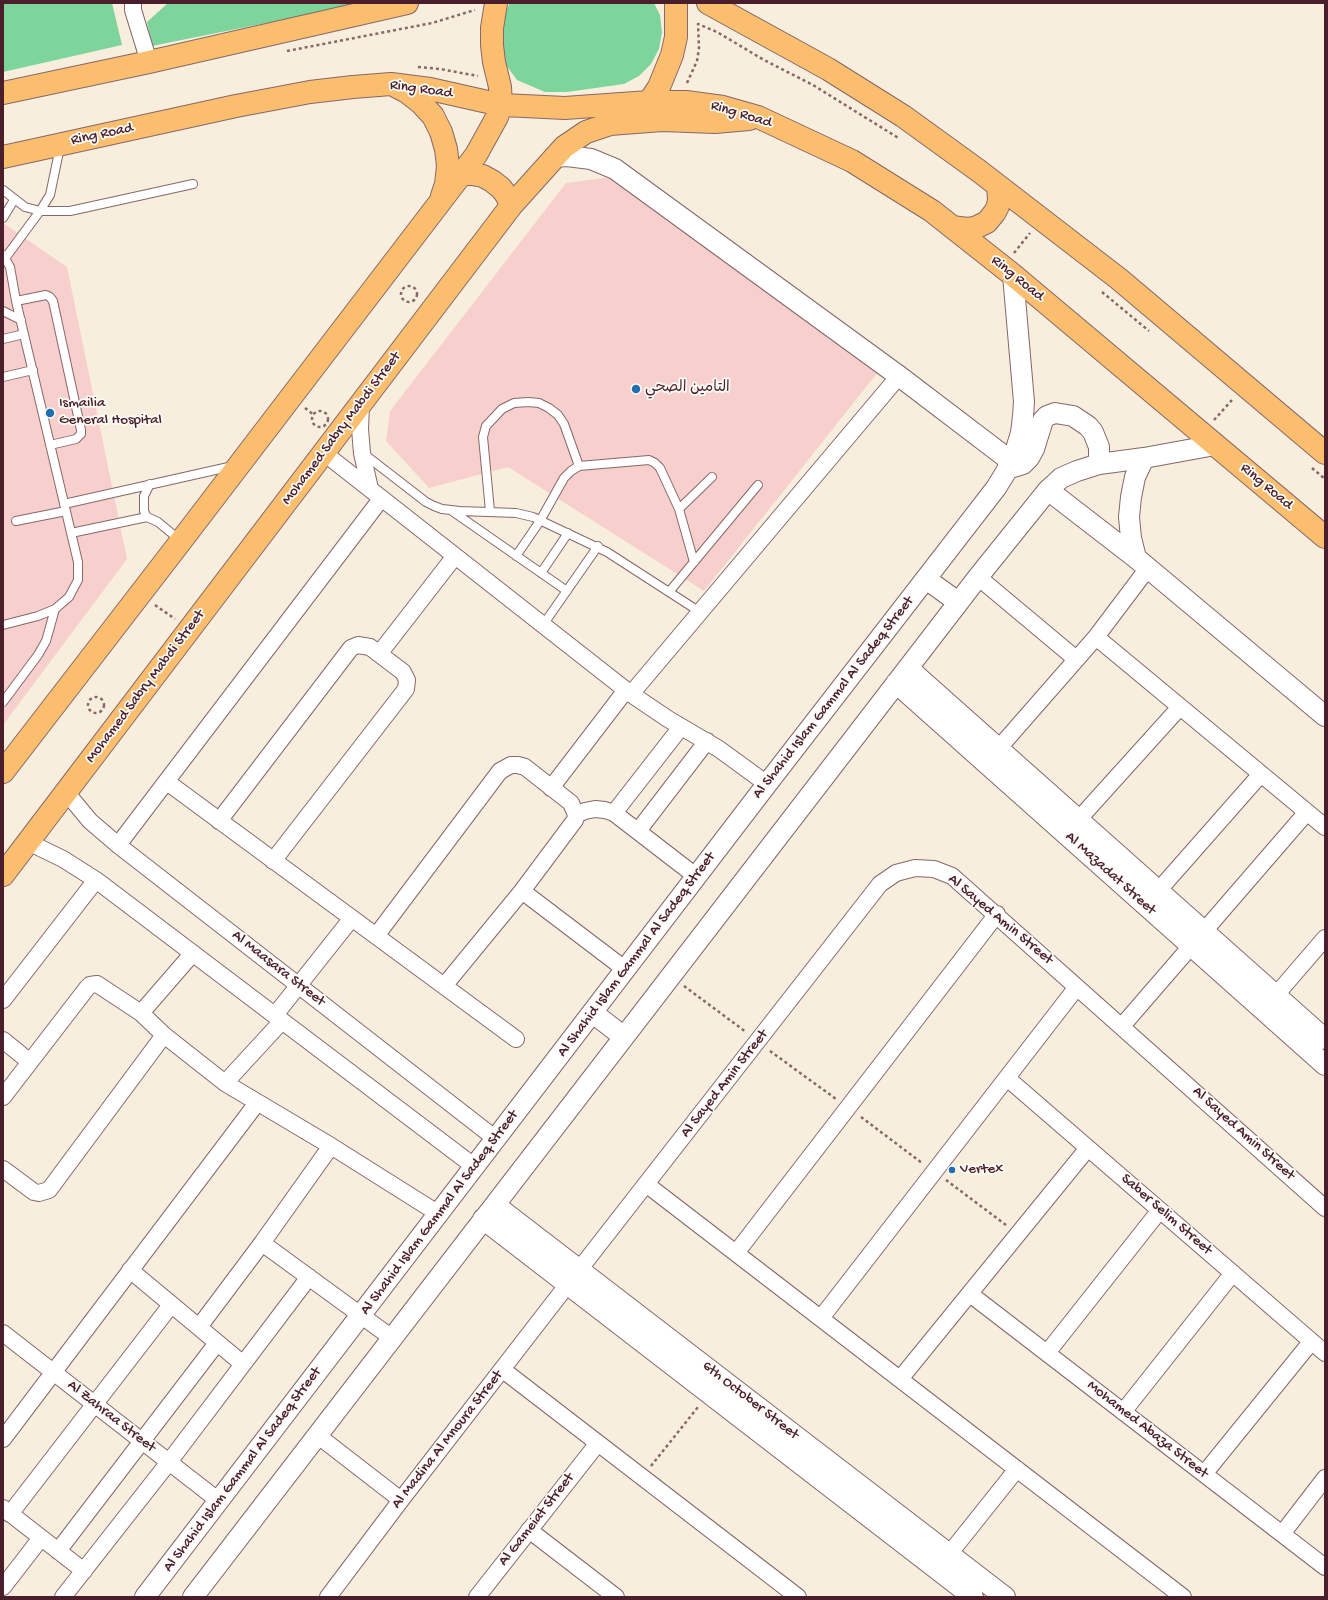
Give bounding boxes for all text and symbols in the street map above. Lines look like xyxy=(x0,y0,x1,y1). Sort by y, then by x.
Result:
street label: Ring Road xyxy=(389,77,453,103)
street label: Ring Road xyxy=(708,97,774,133)
street label: Ring Road xyxy=(69,120,135,150)
street label: Ring Road xyxy=(987,252,1047,306)
street label: Mohamed Sabry Mabdi Street xyxy=(279,349,405,509)
place label: التامين الصحي xyxy=(645,380,730,398)
marker: التامين الصحي xyxy=(630,383,642,395)
place label: Ismailia General Hospital xyxy=(59,395,162,430)
marker: Ismailia General Hospital xyxy=(44,407,56,419)
street label: Ring Road xyxy=(1236,460,1296,514)
street label: Al Shahid Islam Gammal Al Sadeq Street xyxy=(749,593,919,803)
street label: Mohamed Sabry Mabdi Street xyxy=(83,607,209,767)
street label: Al Mazadat Street xyxy=(1061,828,1159,920)
street label: Al Shahid Islam Gammal Al Sadeq Street xyxy=(554,849,720,1061)
street label: Al Sayed Amin Street xyxy=(944,871,1056,969)
street label: Al Maasara Street xyxy=(228,927,328,1011)
street label: Al Sayed Amin Street xyxy=(677,1026,773,1142)
street label: Al Sayed Amin Street xyxy=(1188,1083,1298,1185)
street label: Al Shahid Islam Gammal Al Sadeq Street xyxy=(357,1107,523,1319)
place label: Vertex xyxy=(960,1161,1003,1179)
marker: Vertex xyxy=(947,1165,957,1175)
street label: Saber Selim Street xyxy=(1117,1170,1215,1260)
street label: 6th October Street xyxy=(698,1358,802,1444)
street label: Al Shahid Islam Gammal Al Sadeq Street xyxy=(160,1364,326,1576)
street label: Al Madina Al Mnoura Street xyxy=(388,1367,508,1513)
street label: Al Zahraa Street xyxy=(63,1377,159,1457)
street label: Mohamed Abaza Street xyxy=(1083,1377,1211,1483)
street label: Al Gameiat Street xyxy=(495,1470,579,1570)

